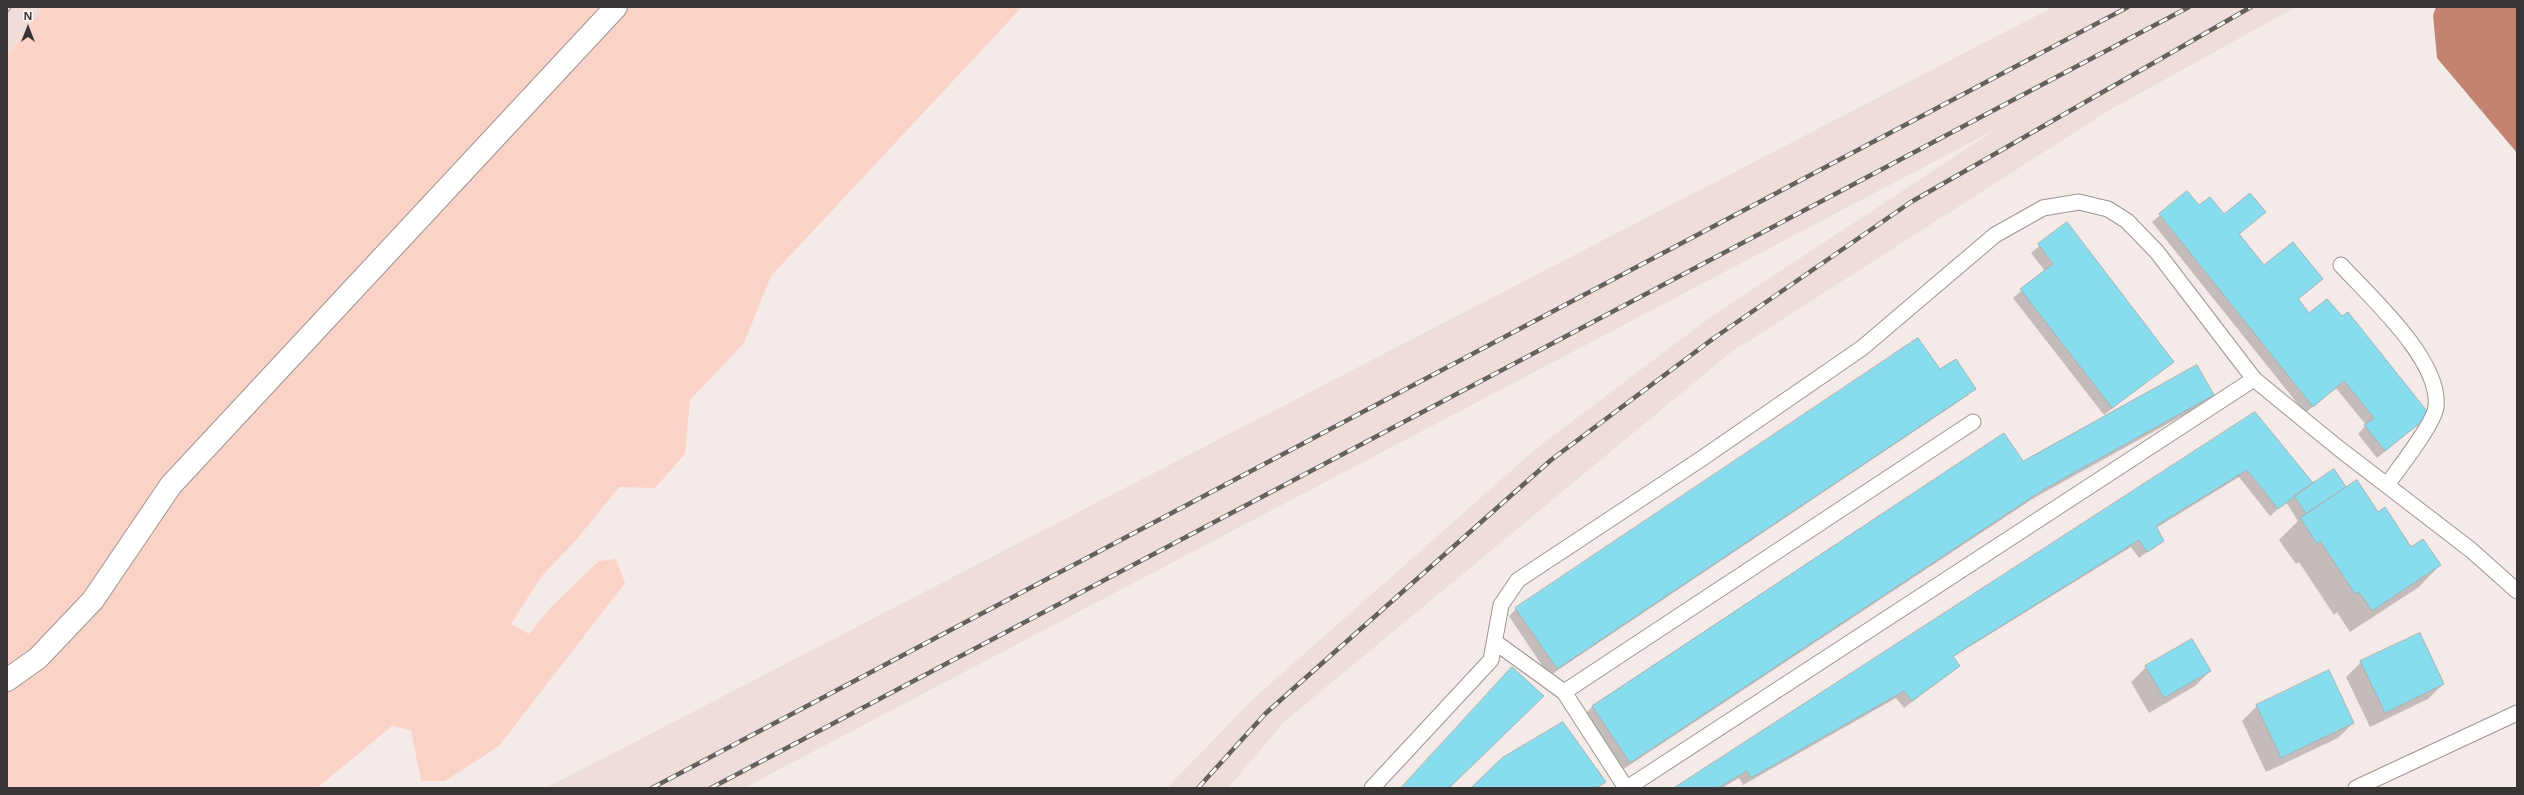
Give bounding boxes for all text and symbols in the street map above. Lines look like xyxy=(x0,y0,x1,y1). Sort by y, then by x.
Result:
north arrow xyxy=(8,8,48,48)
text: N xyxy=(24,8,32,23)

